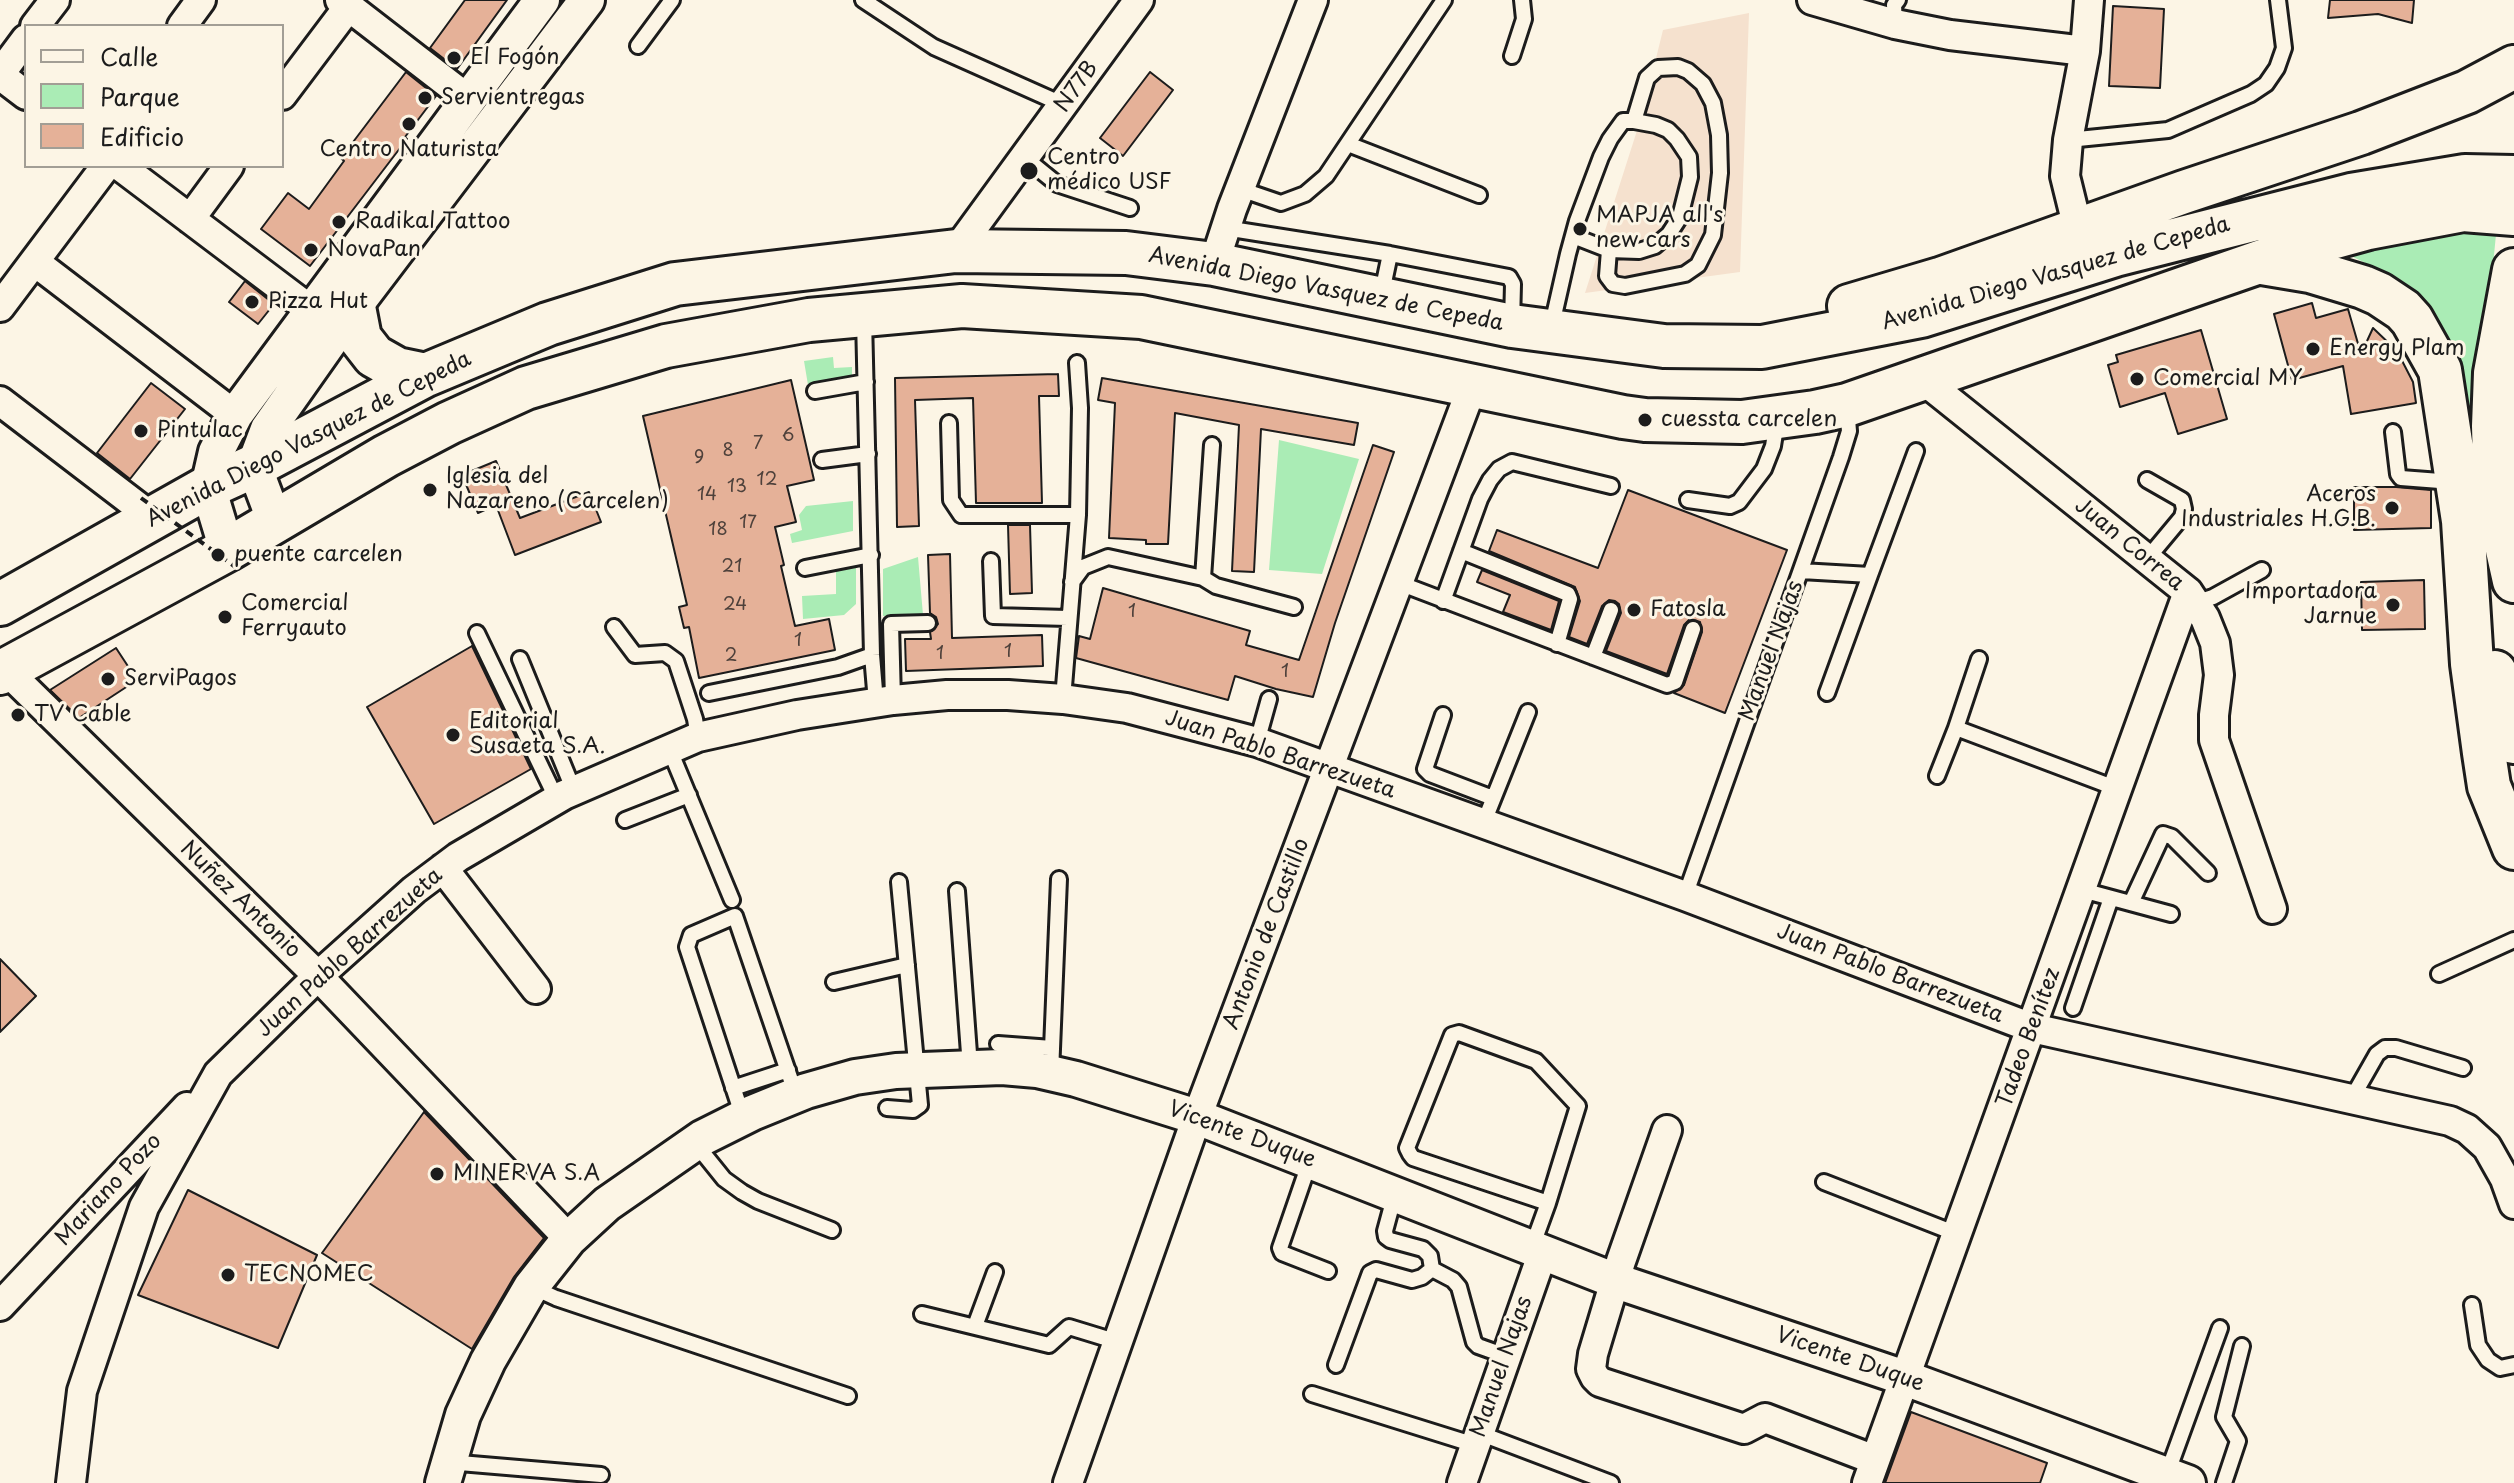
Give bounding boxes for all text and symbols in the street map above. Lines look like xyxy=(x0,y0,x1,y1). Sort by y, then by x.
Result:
legend xyxy=(24,24,284,168)
text: Calle xyxy=(100,38,158,74)
place label: El Fogón xyxy=(470,45,560,71)
marker: El Fogón xyxy=(445,49,463,67)
street label: N77B xyxy=(1050,56,1104,118)
text: Parque xyxy=(100,78,180,114)
place label: Servientregas xyxy=(441,85,585,111)
marker: Servientregas xyxy=(416,89,434,107)
marker: Centro Naturista xyxy=(400,115,418,133)
text: Edificio xyxy=(100,118,184,154)
place label: Centro Naturista xyxy=(319,137,499,163)
place label: Centro médico USF xyxy=(1047,145,1171,196)
marker: Centro médico USF xyxy=(1018,160,1040,182)
place label: MAPJA all's new cars xyxy=(1596,203,1723,254)
place label: Radikal Tattoo xyxy=(355,209,510,235)
street label: Avenida Diego Vasquez de Cepeda xyxy=(1879,212,2233,336)
marker: Radikal Tattoo xyxy=(330,213,348,231)
marker: MAPJA all's new cars xyxy=(1571,220,1589,238)
place label: NovaPan xyxy=(327,237,421,263)
marker: NovaPan xyxy=(302,241,320,259)
street label: Avenida Diego Vasquez de Cepeda xyxy=(1146,243,1506,337)
place label: Pizza Hut xyxy=(268,289,368,315)
marker: Pizza Hut xyxy=(243,293,261,311)
place label: Energy Plam xyxy=(2329,336,2464,362)
marker: Energy Plam xyxy=(2304,340,2322,358)
street label: Avenida Diego Vasquez de Cepeda xyxy=(142,346,476,534)
place label: Comercial MY xyxy=(2153,366,2303,392)
marker: Comercial MY xyxy=(2128,370,2146,388)
place label: cuessta carcelen xyxy=(1661,407,1837,433)
marker: cuessta carcelen xyxy=(1636,411,1654,429)
place label: Pintulac xyxy=(157,418,243,444)
marker: Pintulac xyxy=(132,422,150,440)
house number: 6 xyxy=(782,425,794,447)
house number: 7 xyxy=(753,433,763,455)
house number: 8 xyxy=(722,440,734,462)
house number: 9 xyxy=(694,447,704,469)
place label: Iglesia del Nazareno (Carcelen) xyxy=(446,464,669,516)
house number: 12 xyxy=(757,469,777,491)
house number: 13 xyxy=(727,476,747,498)
marker: Iglesia del Nazareno (Carcelen) xyxy=(421,481,439,499)
place label: Aceros Industriales H.G.B. xyxy=(2181,482,2376,534)
house number: 14 xyxy=(697,484,717,506)
street label: Juan Correa xyxy=(2069,493,2189,597)
marker: Aceros Industriales H.G.B. xyxy=(2383,499,2401,517)
house number: 17 xyxy=(739,512,757,534)
house number: 18 xyxy=(708,519,728,541)
place label: puente carcelen xyxy=(234,542,403,568)
marker: puente carcelen xyxy=(209,546,227,564)
house number: 21 xyxy=(722,556,742,578)
street label: Manuel Najas xyxy=(1734,577,1810,725)
place label: Importadora Jarnue xyxy=(2245,579,2377,630)
place label: Comercial Ferryauto xyxy=(241,591,349,642)
house number: 24 xyxy=(723,594,747,616)
marker: Importadora Jarnue xyxy=(2384,596,2402,614)
place label: Fatosla xyxy=(1650,597,1726,623)
house number: 1 xyxy=(1128,601,1136,623)
marker: Fatosla xyxy=(1625,601,1643,619)
marker: Comercial Ferryauto xyxy=(216,608,234,626)
house number: 1 xyxy=(794,630,802,652)
house number: 1 xyxy=(1004,641,1012,663)
house number: 1 xyxy=(936,643,944,665)
house number: 2 xyxy=(725,645,737,667)
house number: 1 xyxy=(1281,661,1289,683)
place label: ServiPagos xyxy=(124,666,237,692)
marker: ServiPagos xyxy=(99,670,117,688)
place label: TV Cable xyxy=(34,702,131,728)
street label: Juan Pablo Barrezueta xyxy=(1162,705,1398,805)
marker: TV Cable xyxy=(9,706,27,724)
place label: Editorial Susaeta S.A. xyxy=(469,709,606,760)
marker: Editorial Susaeta S.A. xyxy=(444,726,462,744)
street label: Antonio de Castillo xyxy=(1218,835,1316,1033)
street label: Nuñez Antonio xyxy=(174,836,306,964)
street label: Juan Pablo Barrezueta xyxy=(252,863,448,1043)
street label: Juan Pablo Barrezueta xyxy=(1773,919,2007,1029)
street label: Tadeo Benítez xyxy=(1992,965,2066,1111)
street label: Vicente Duque xyxy=(1165,1096,1319,1174)
street label: Mariano Pozo xyxy=(50,1128,168,1252)
place label: MINERVA S.A xyxy=(453,1161,600,1187)
marker: MINERVA S.A xyxy=(428,1165,446,1183)
place label: TECNOMEC xyxy=(244,1262,374,1288)
marker: TECNOMEC xyxy=(219,1266,237,1284)
street label: Manuel Najas xyxy=(1466,1293,1538,1441)
street label: Vicente Duque xyxy=(1773,1322,1927,1398)

